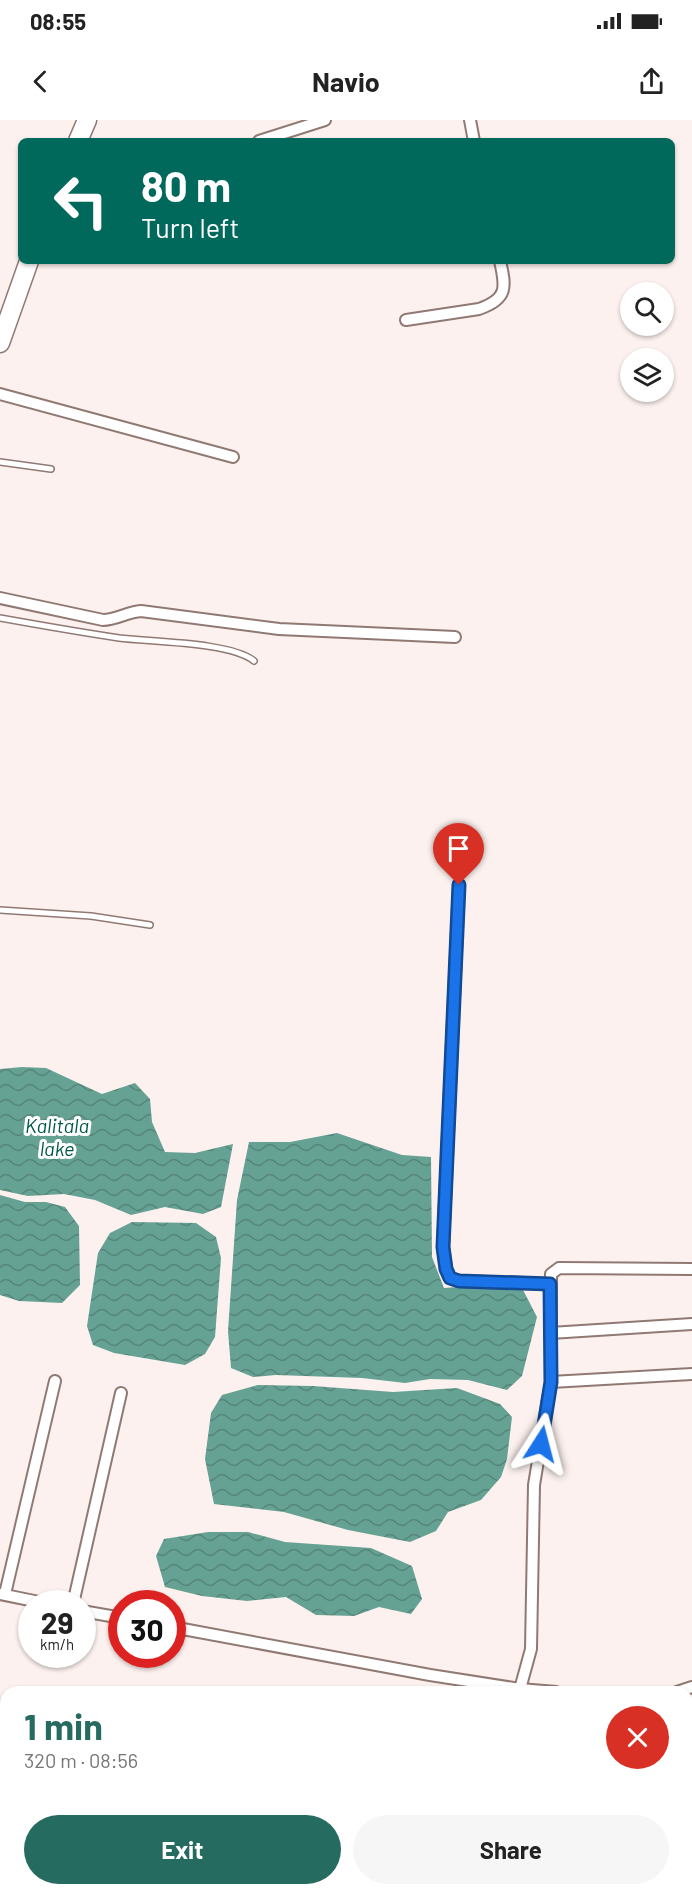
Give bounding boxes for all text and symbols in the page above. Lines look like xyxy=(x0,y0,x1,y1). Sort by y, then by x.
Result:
text: 08:55 xyxy=(30,8,86,34)
icon: back xyxy=(24,65,57,98)
text: Navio xyxy=(312,65,380,97)
icon: share xyxy=(635,65,668,98)
text: 80 m xyxy=(141,160,231,210)
icon: left xyxy=(42,162,120,240)
text: Turn left xyxy=(141,211,239,243)
map controls xyxy=(620,282,674,402)
button: search xyxy=(620,282,674,336)
button: layers xyxy=(620,348,674,402)
pin xyxy=(433,823,484,885)
icon: arrive xyxy=(442,832,475,865)
water label: Kalitala lake xyxy=(25,1113,89,1160)
position arrow xyxy=(509,1412,573,1476)
speed limit sign: 30 xyxy=(108,1590,186,1668)
text: 29 xyxy=(41,1604,73,1640)
text: km/h xyxy=(40,1635,74,1653)
text: 1 min xyxy=(24,1704,103,1747)
button: close xyxy=(606,1706,669,1769)
text: 320 m · 08:56 xyxy=(24,1748,138,1772)
button: Exit xyxy=(24,1815,341,1884)
button: Share xyxy=(353,1815,669,1884)

